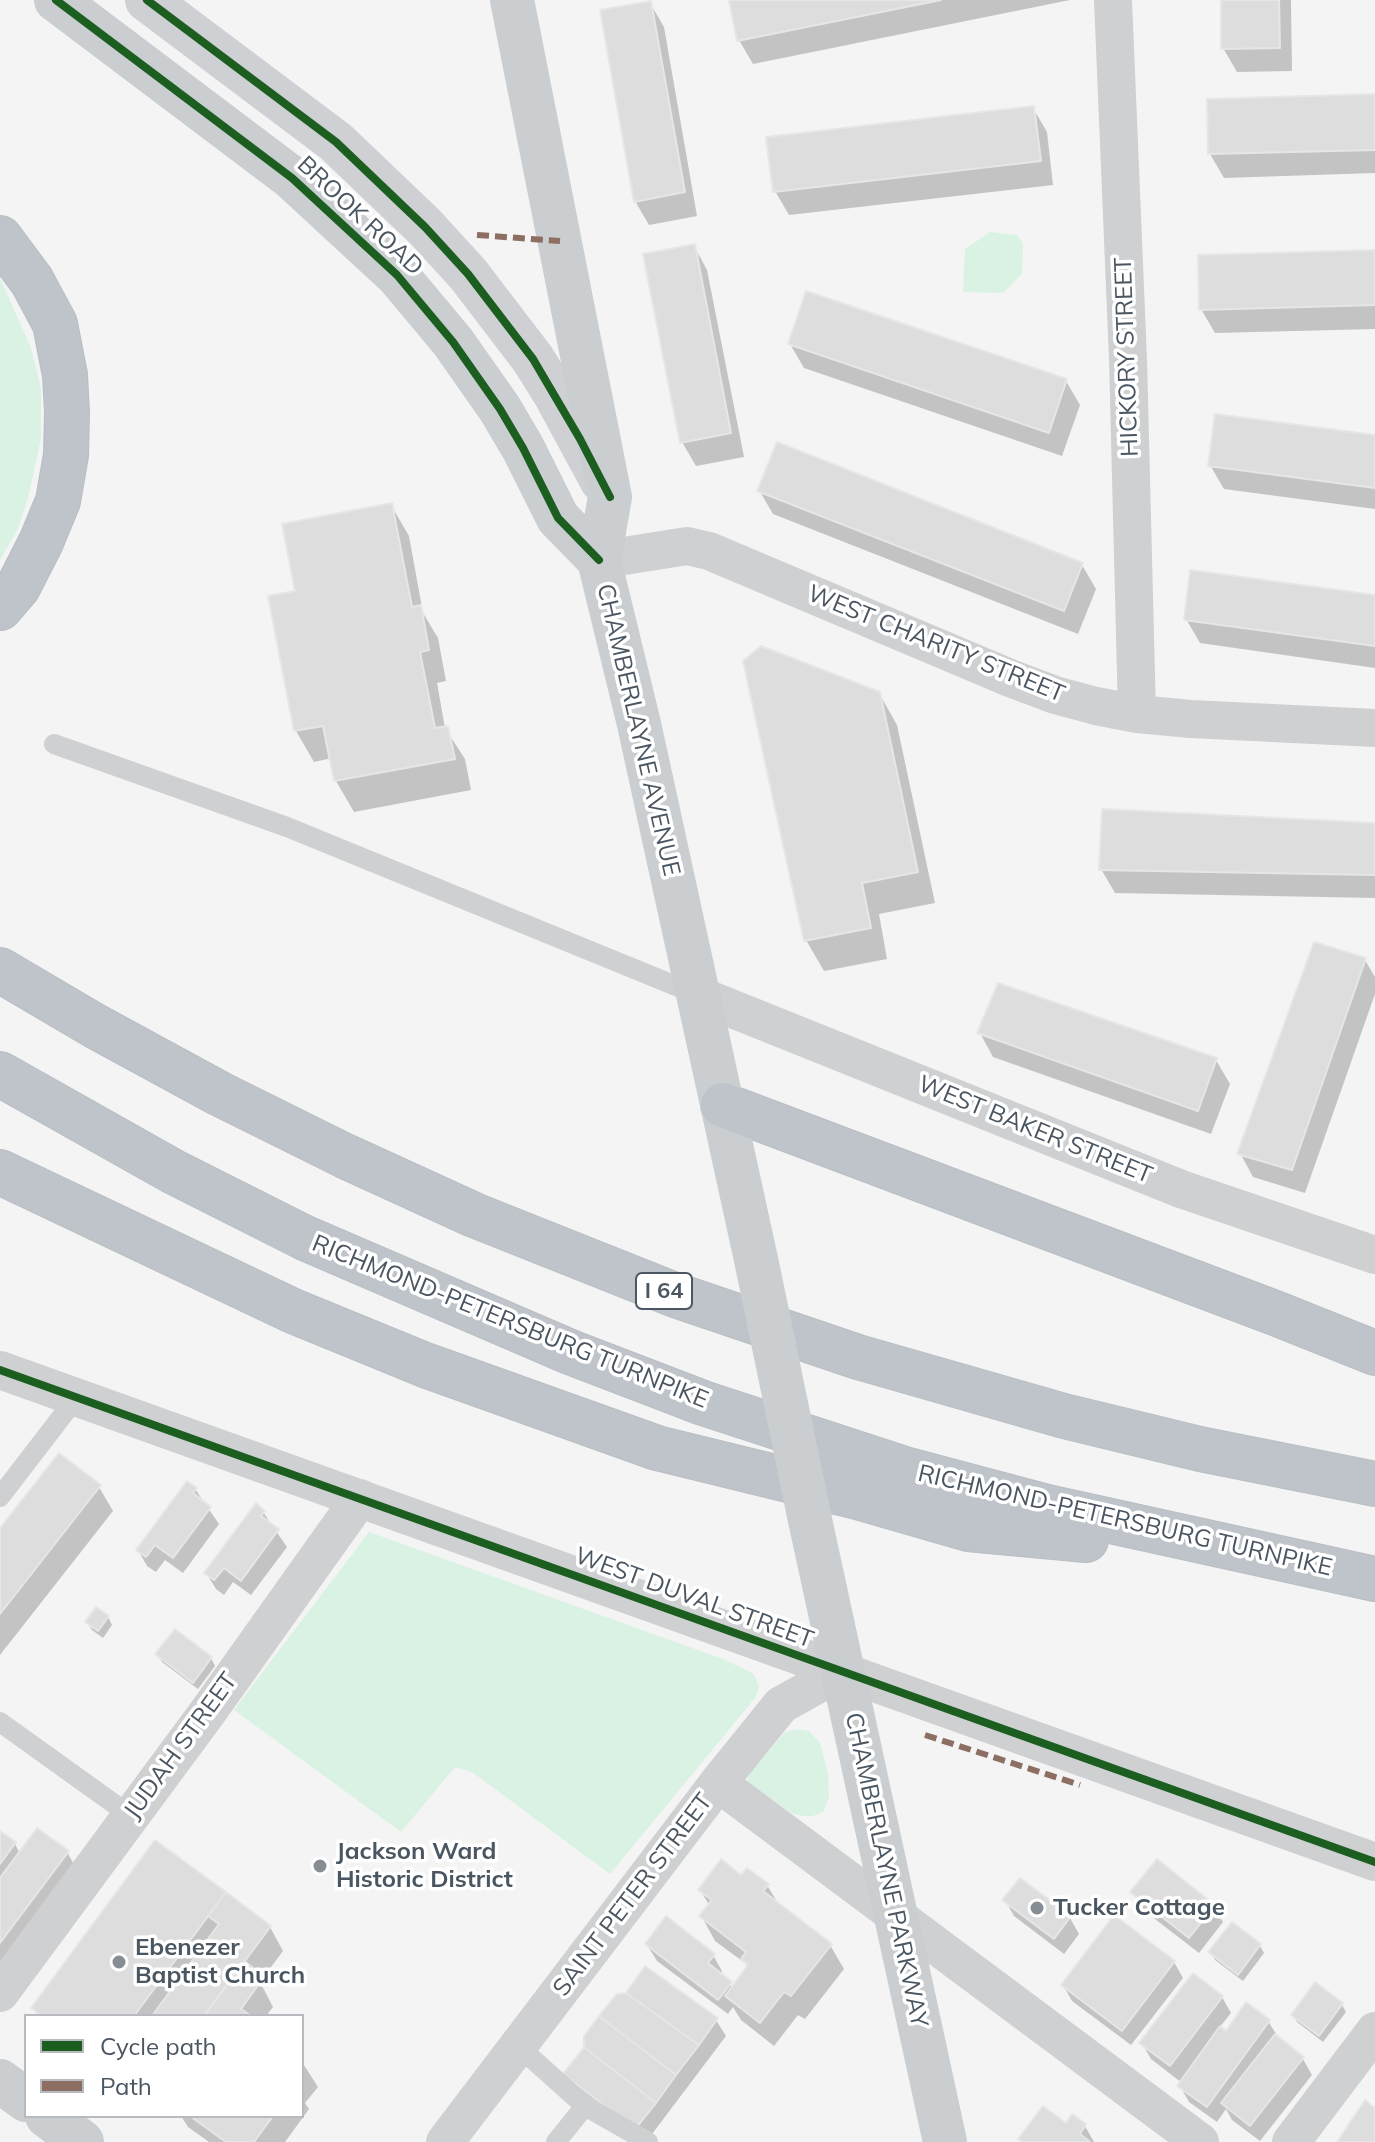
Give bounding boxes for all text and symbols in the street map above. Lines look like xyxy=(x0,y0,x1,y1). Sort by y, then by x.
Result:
street label: BROOK ROAD xyxy=(291,150,429,282)
street label: HICKORY STREET xyxy=(1109,257,1145,457)
street label: WEST CHARITY STREET xyxy=(803,579,1069,709)
street label: CHAMBERLAYNE AVENUE xyxy=(590,581,686,879)
street label: WEST BAKER STREET xyxy=(914,1070,1156,1190)
street label: RICHMOND-PETERSBURG TURNPIKE xyxy=(308,1229,712,1415)
road number: I 64 xyxy=(636,1273,692,1309)
street label: RICHMOND-PETERSBURG TURNPIKE xyxy=(915,1459,1335,1583)
street label: WEST DUVAL STREET xyxy=(571,1541,817,1655)
street label: JUDAH STREET xyxy=(118,1667,244,1825)
street label: CHAMBERLAYNE PARKWAY xyxy=(839,1710,933,2030)
street label: SAINT PETER STREET xyxy=(547,1788,719,2002)
place label: Jackson Ward Historic District xyxy=(336,1838,513,1894)
marker: Jackson Ward Historic District xyxy=(311,1857,329,1875)
place label: Tucker Cottage xyxy=(1053,1894,1225,1922)
marker: Tucker Cottage xyxy=(1028,1899,1046,1917)
place label: Ebenezer Baptist Church xyxy=(135,1934,305,1990)
marker: Ebenezer Baptist Church xyxy=(110,1953,128,1971)
legend xyxy=(24,2014,304,2118)
text: Cycle path xyxy=(100,2031,217,2061)
text: Path xyxy=(100,2071,152,2101)

